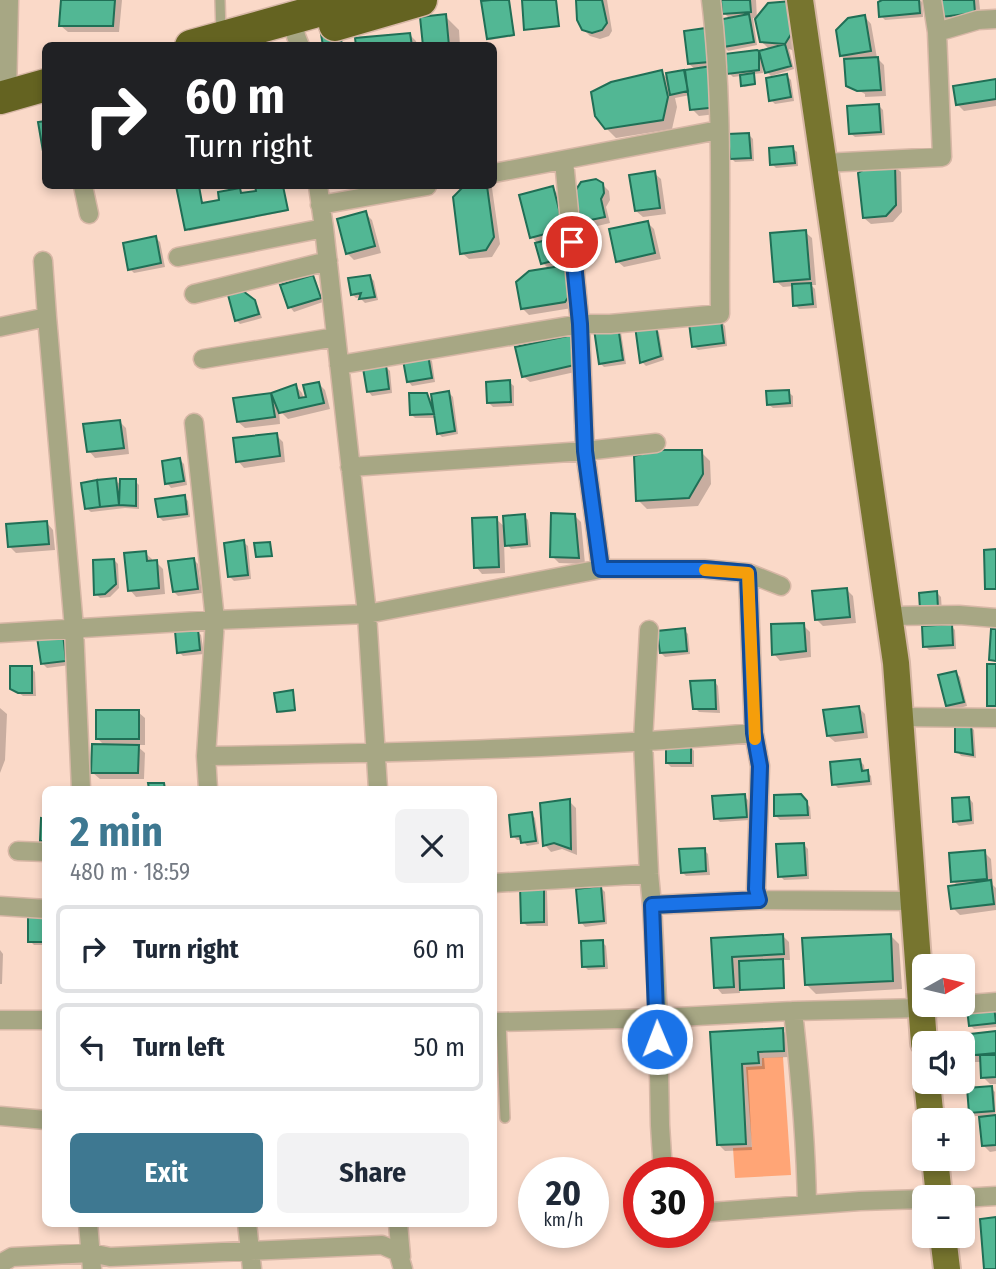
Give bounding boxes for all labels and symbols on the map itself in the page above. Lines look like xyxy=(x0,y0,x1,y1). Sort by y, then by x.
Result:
pin xyxy=(542,212,602,272)
north arrow xyxy=(912,954,975,1017)
position arrow xyxy=(620,1002,694,1076)
speed limit sign: 30 xyxy=(623,1157,714,1248)

